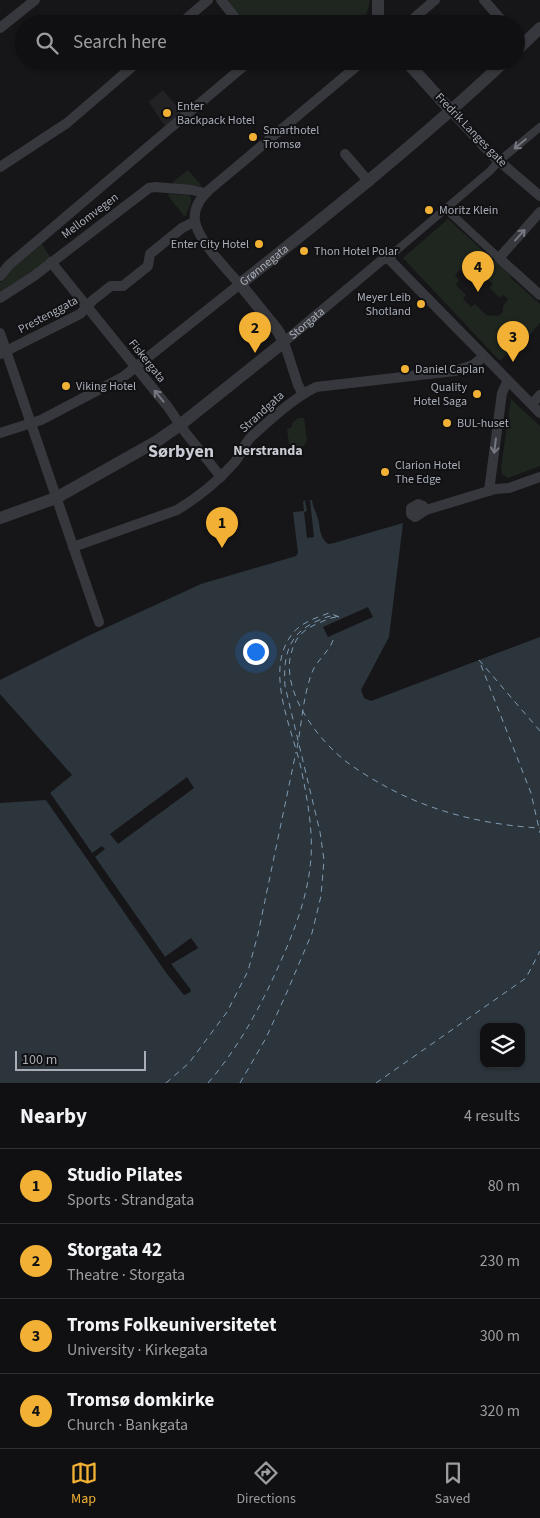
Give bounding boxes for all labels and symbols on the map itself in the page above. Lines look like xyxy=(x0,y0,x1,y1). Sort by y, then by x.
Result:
street label: Fredrik Langes gate xyxy=(431,89,511,171)
place label: Enter Backpack Hotel xyxy=(177,98,255,129)
marker: Enter Backpack Hotel xyxy=(161,107,173,119)
place label: Smarthotel Tromsø xyxy=(263,122,319,153)
marker: Smarthotel Tromsø xyxy=(247,131,259,143)
one-way arrow xyxy=(513,138,526,150)
street label: Mellomvegen xyxy=(58,189,122,243)
place label: Moritz Klein xyxy=(439,202,498,219)
marker: Moritz Klein xyxy=(423,204,435,216)
one-way arrow xyxy=(514,229,525,242)
place label: Enter City Hotel xyxy=(171,236,249,253)
marker: Enter City Hotel xyxy=(253,238,265,250)
street label: Grønnegata xyxy=(236,240,292,290)
place label: Thon Hotel Polar xyxy=(314,243,399,260)
marker: Thon Hotel Polar xyxy=(298,245,310,257)
pin: 4 xyxy=(462,251,494,292)
place label: Meyer Leib Shotland xyxy=(357,289,411,320)
street label: Prestenggata xyxy=(15,292,81,338)
marker: Meyer Leib Shotland xyxy=(415,298,427,310)
street label: Storgata xyxy=(285,303,328,343)
pin: 2 xyxy=(239,312,271,353)
pin: 3 xyxy=(497,321,529,362)
street label: Fiskergata xyxy=(124,336,170,386)
place label: Daniel Caplan xyxy=(415,361,485,378)
marker: Daniel Caplan xyxy=(399,363,411,375)
place label: Viking Hotel xyxy=(76,378,136,395)
place label: Quality Hotel Saga xyxy=(413,379,467,410)
marker: Viking Hotel xyxy=(60,380,72,392)
street label: Strandgata xyxy=(236,387,288,437)
marker: Quality Hotel Saga xyxy=(471,388,483,400)
one-way arrow xyxy=(153,389,164,402)
place label: BUL-huset xyxy=(457,415,509,432)
marker: BUL-huset xyxy=(441,417,453,429)
one-way arrow xyxy=(490,438,500,454)
district label: Sørbyen xyxy=(148,439,214,464)
district label: Nerstranda xyxy=(233,441,303,461)
place label: Clarion Hotel The Edge xyxy=(395,457,461,488)
marker: Clarion Hotel The Edge xyxy=(379,466,391,478)
pin: 1 xyxy=(206,507,238,548)
your location xyxy=(243,639,269,665)
scale bar xyxy=(15,1048,146,1071)

